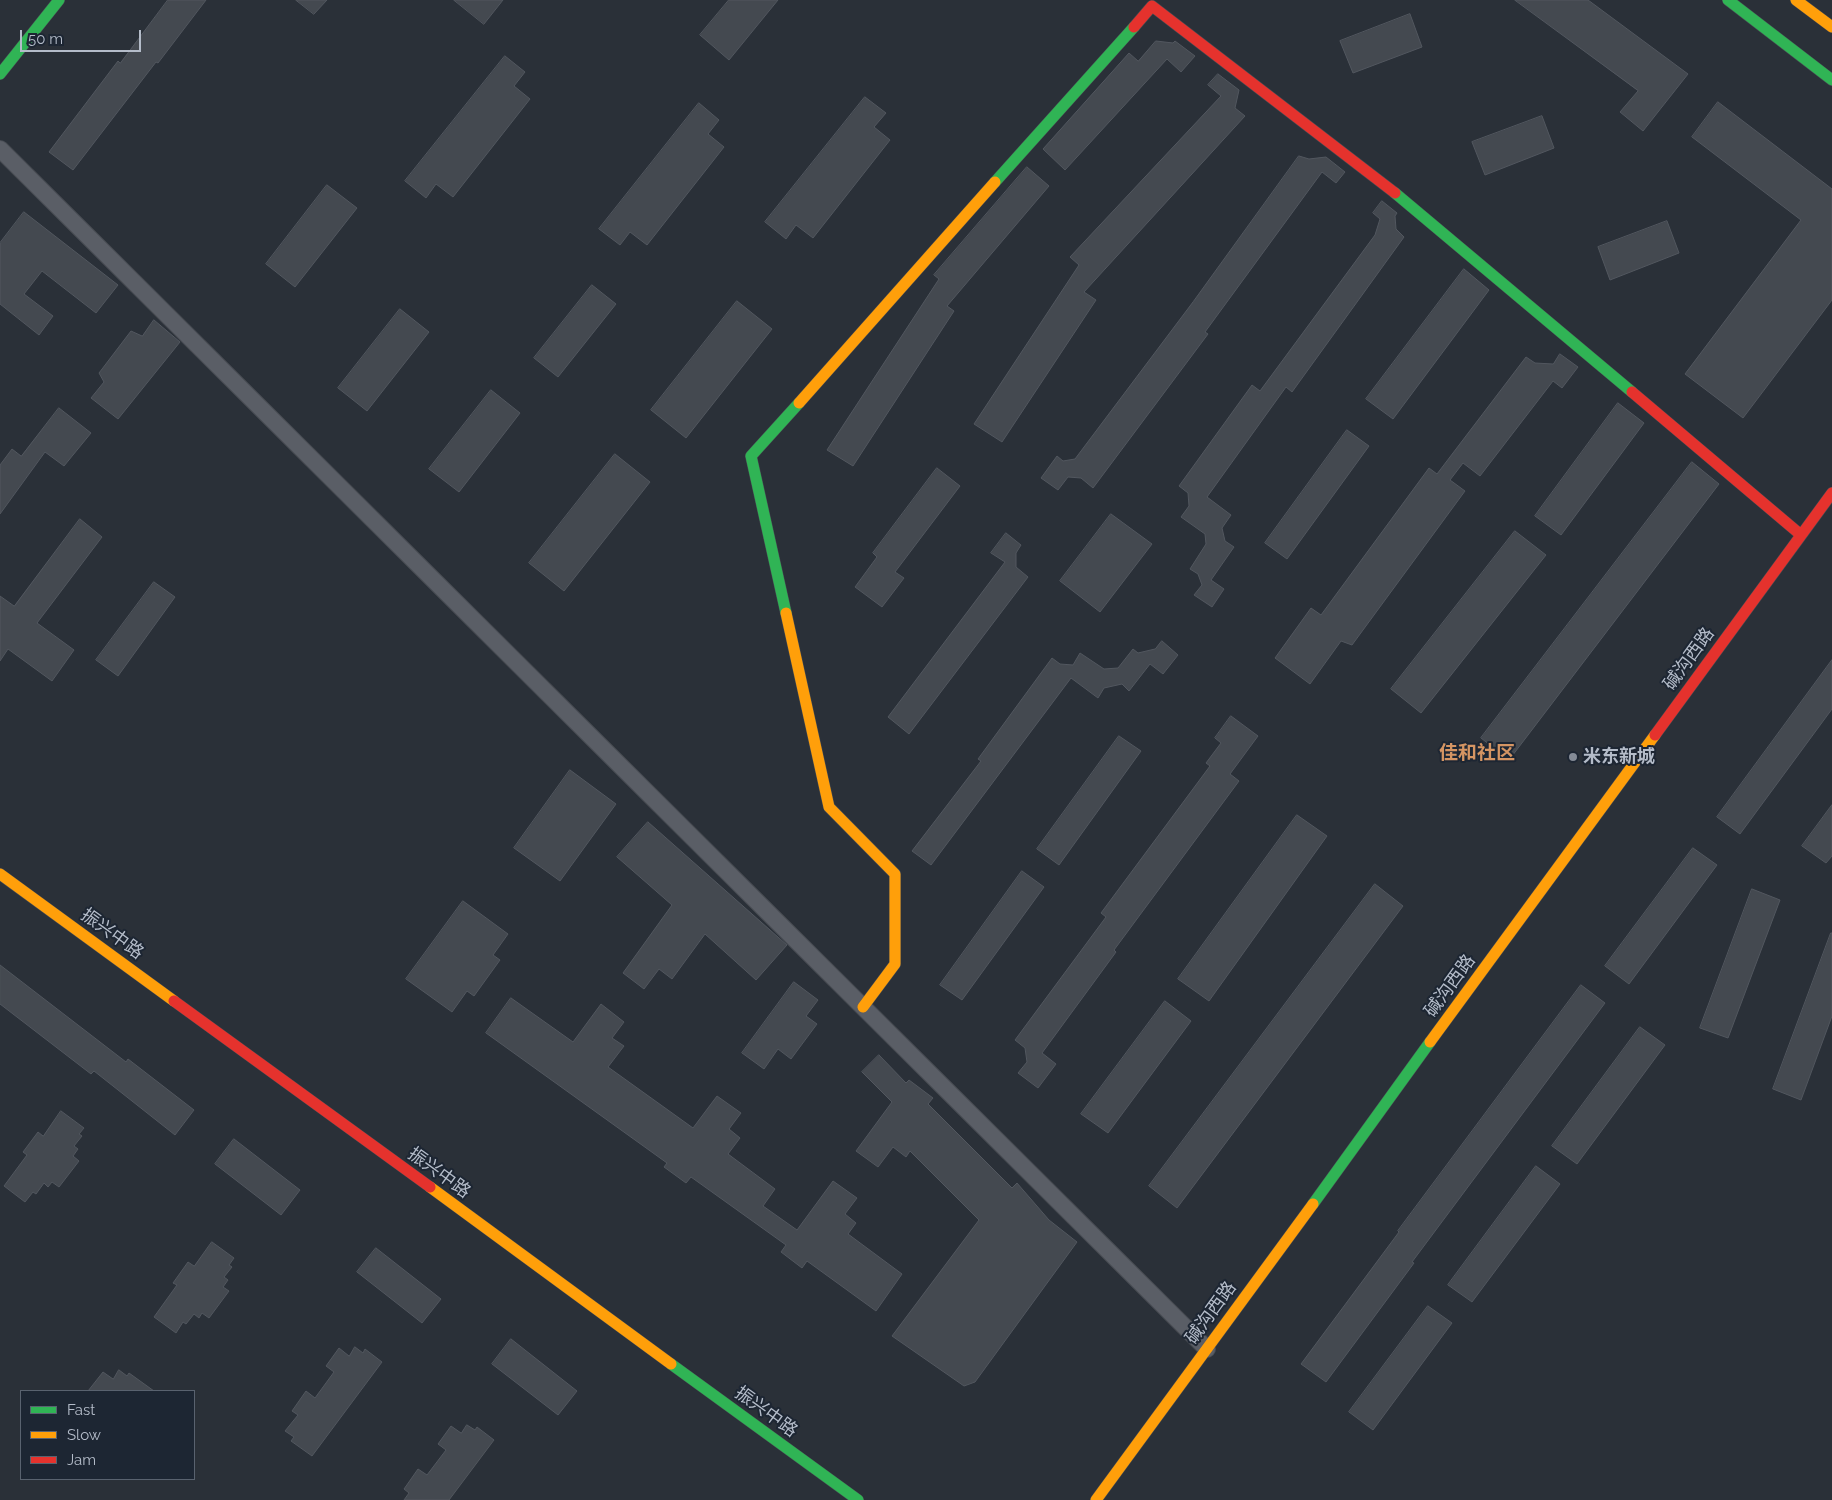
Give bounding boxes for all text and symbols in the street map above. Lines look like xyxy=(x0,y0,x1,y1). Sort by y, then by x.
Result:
scale bar xyxy=(22,20,144,52)
text: 50 m xyxy=(28,30,63,48)
street label: 碱沟西路 xyxy=(1659,624,1719,694)
district label: 佳和社区 xyxy=(1439,742,1515,764)
place label: 米东新城 xyxy=(1583,746,1655,768)
marker: 米东新城 xyxy=(1567,751,1579,763)
street label: 振兴中路 xyxy=(77,904,147,964)
street label: 碱沟西路 xyxy=(1420,951,1480,1021)
street label: 振兴中路 xyxy=(404,1143,474,1203)
street label: 碱沟西路 xyxy=(1181,1278,1241,1348)
street label: 振兴中路 xyxy=(731,1382,801,1442)
legend xyxy=(20,1390,195,1480)
text: Fast xyxy=(67,1401,95,1419)
text: Slow xyxy=(67,1426,101,1444)
text: Jam xyxy=(67,1451,96,1469)

